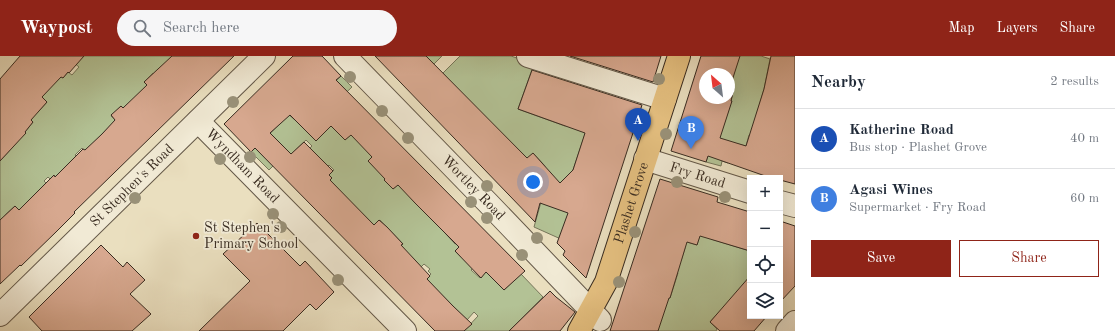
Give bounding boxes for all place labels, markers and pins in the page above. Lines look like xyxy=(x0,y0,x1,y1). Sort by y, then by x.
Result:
pin: A xyxy=(625,108,651,141)
pin: B xyxy=(678,116,704,149)
place label: St Stephen's Primary School xyxy=(204,221,298,251)
marker: St Stephen's Primary School xyxy=(191,231,201,241)

